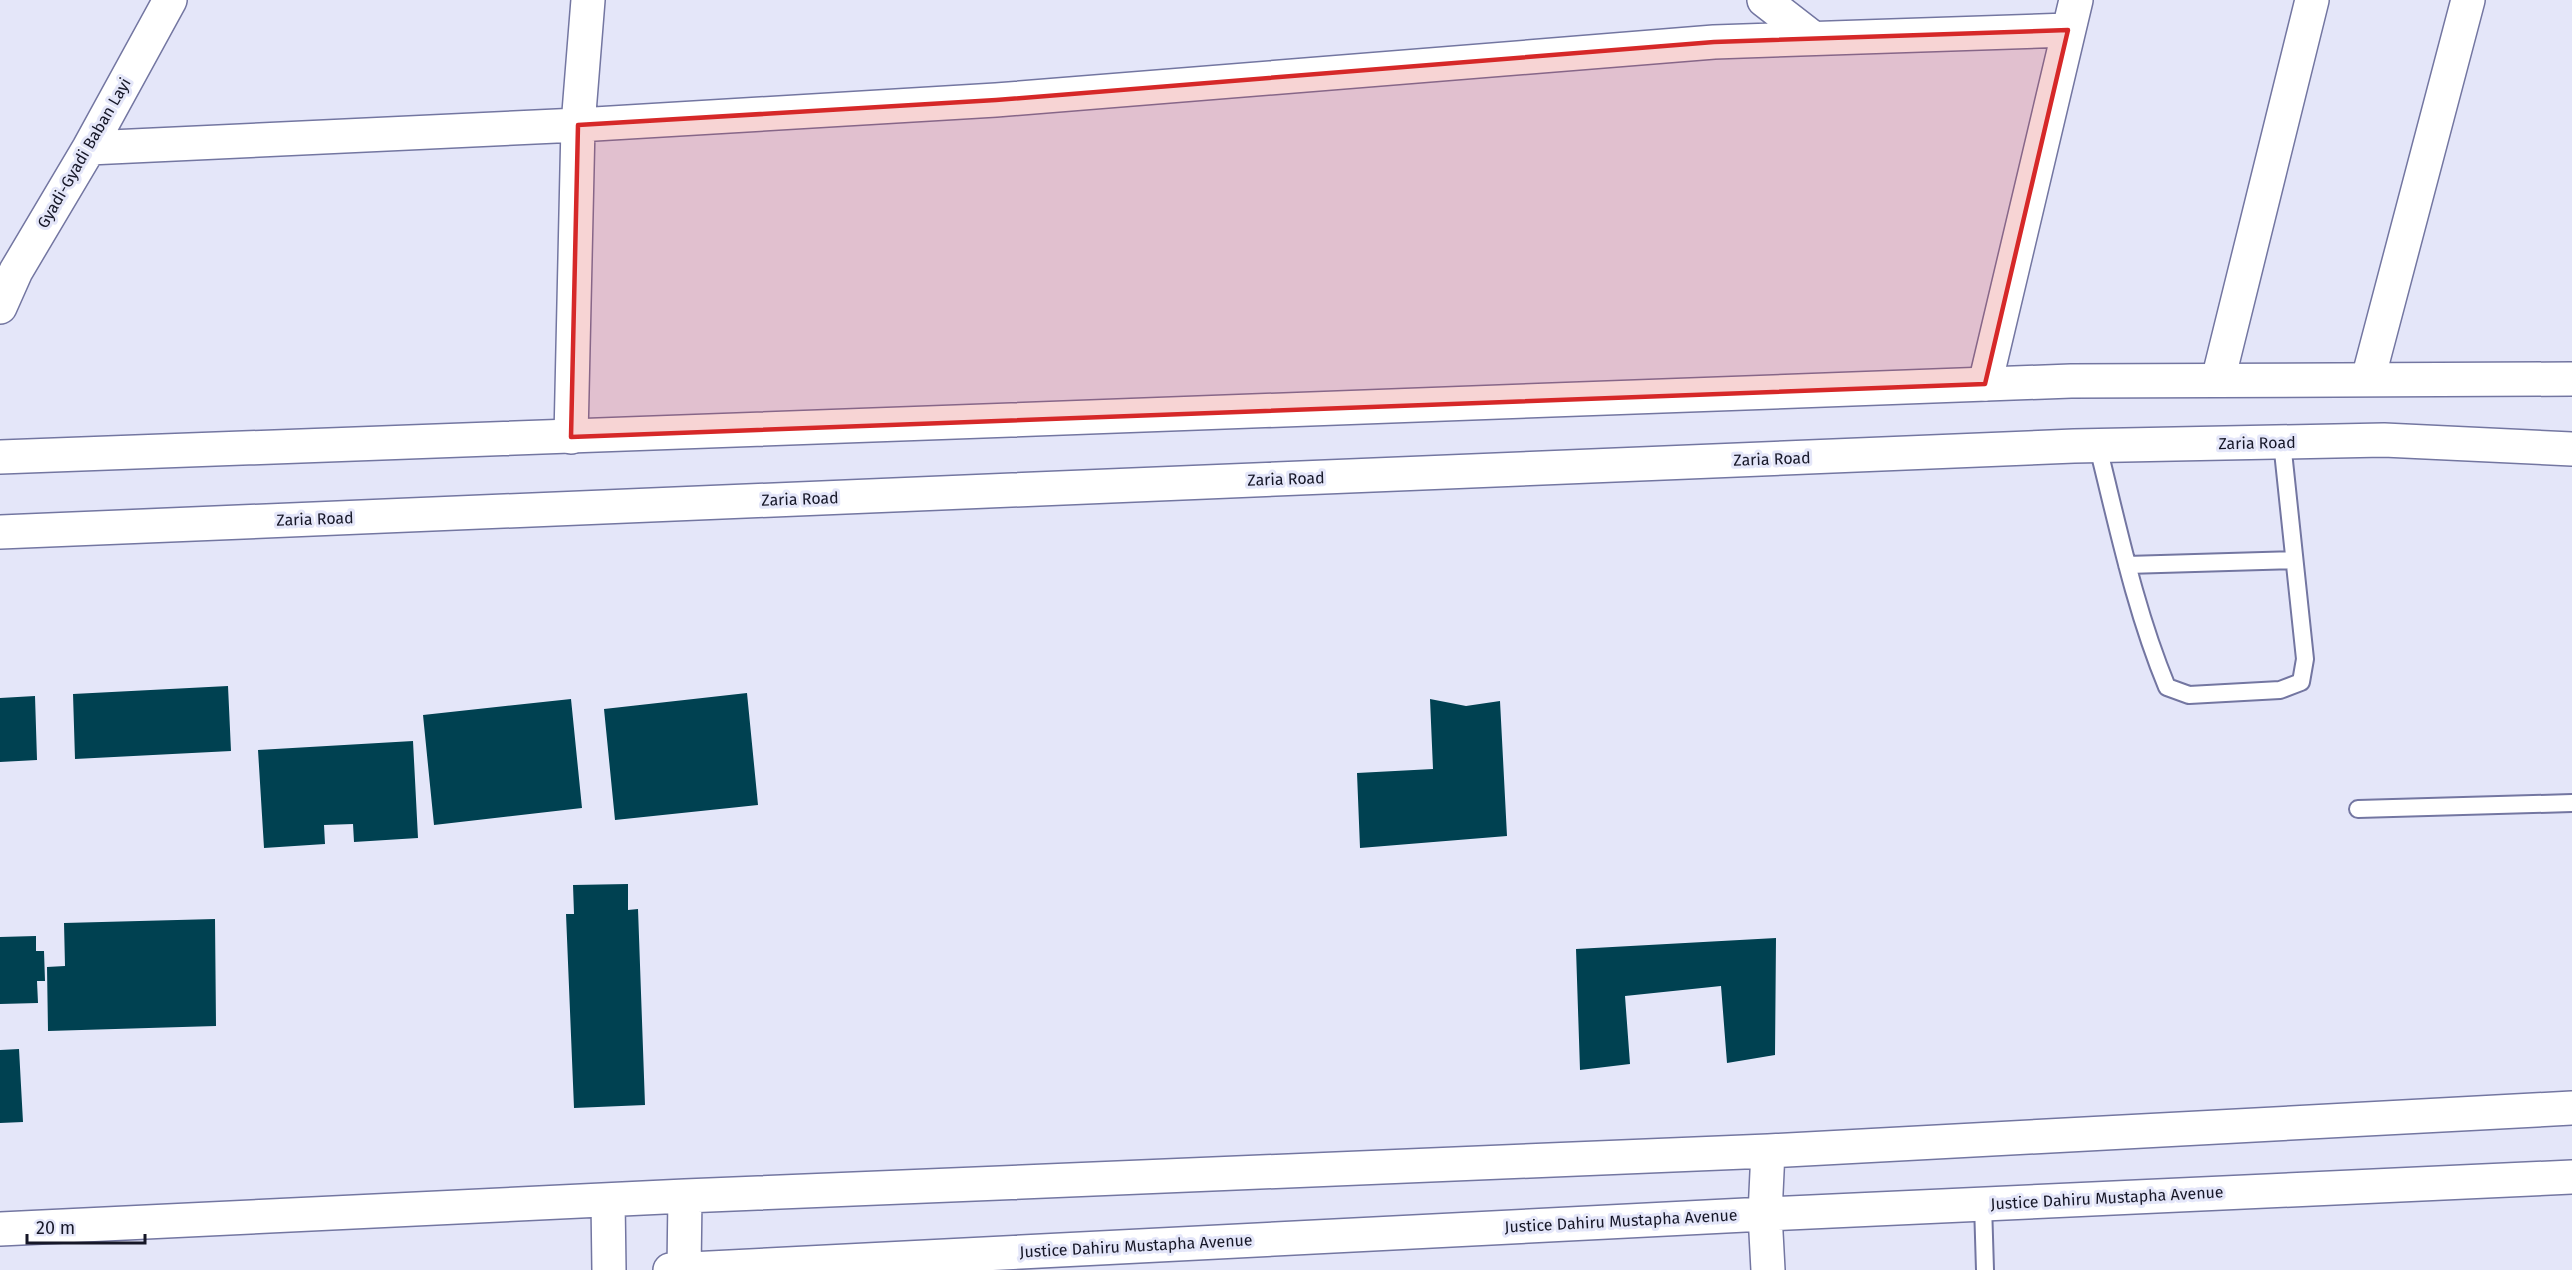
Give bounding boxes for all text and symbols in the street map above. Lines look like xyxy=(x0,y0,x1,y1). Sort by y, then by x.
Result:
street label: Gyadi-Gyadi Baban Layi xyxy=(33,74,135,232)
street label: Zaria Road xyxy=(2218,433,2296,453)
street label: Zaria Road xyxy=(1733,448,1811,470)
street label: Zaria Road xyxy=(1247,468,1325,490)
street label: Zaria Road xyxy=(761,488,839,510)
street label: Zaria Road xyxy=(276,508,354,530)
street label: Justice Dahiru Mustapha Avenue xyxy=(1990,1182,2224,1214)
street label: Justice Dahiru Mustapha Avenue xyxy=(1504,1205,1738,1237)
scale bar xyxy=(27,1207,146,1245)
text: 20 m xyxy=(36,1217,75,1239)
street label: Justice Dahiru Mustapha Avenue xyxy=(1019,1230,1253,1262)

